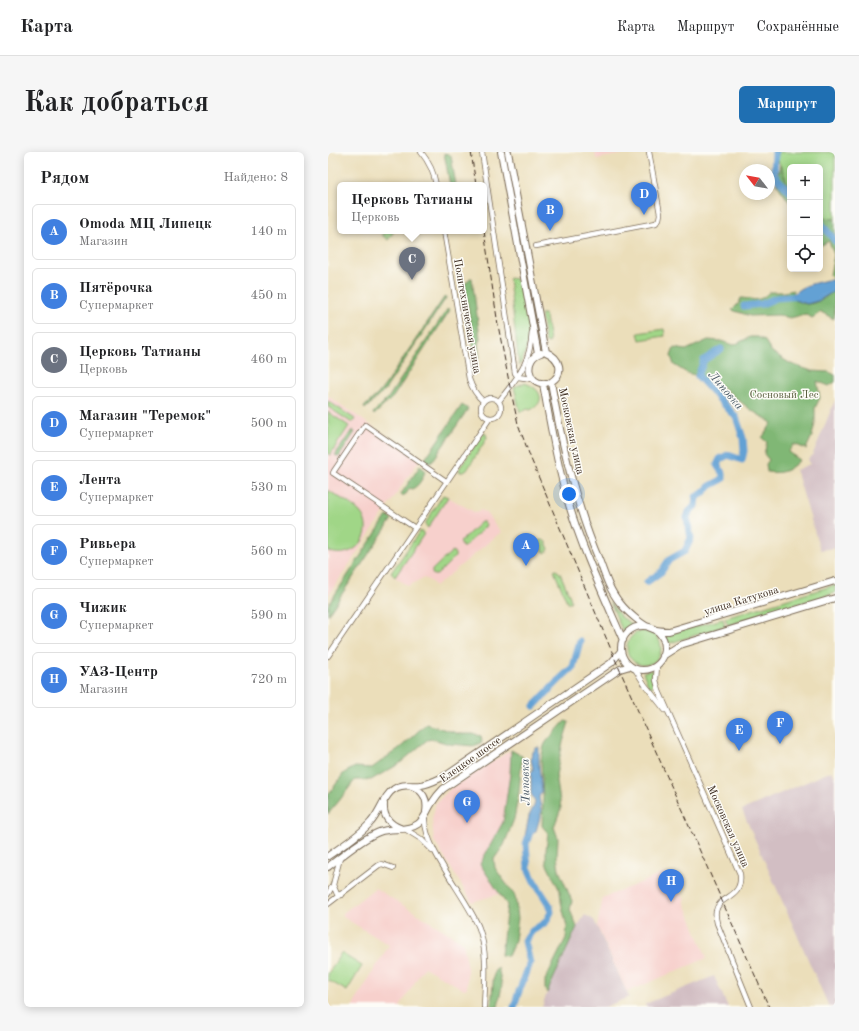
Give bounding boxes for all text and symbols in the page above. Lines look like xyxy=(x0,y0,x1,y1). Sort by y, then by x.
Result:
text: Карта xyxy=(20,18,73,37)
text: Карта xyxy=(617,20,655,34)
text: Маршрут xyxy=(677,20,734,34)
text: Сохранённые xyxy=(756,20,839,34)
button: Маршрут xyxy=(739,86,835,123)
text: Как добраться xyxy=(24,90,209,118)
north arrow xyxy=(739,164,775,200)
map controls xyxy=(787,164,823,272)
button: + xyxy=(787,164,823,200)
text: Рядом xyxy=(40,170,89,187)
text: Найдено: 8 xyxy=(224,171,288,184)
popup xyxy=(337,182,487,234)
pin: D xyxy=(631,182,657,215)
text: Церковь Татианы xyxy=(351,193,473,208)
pin: B xyxy=(537,198,563,231)
button: − xyxy=(787,200,823,236)
text: Церковь xyxy=(351,211,399,224)
text: Omoda МЦ Липецк xyxy=(79,217,212,232)
text: A xyxy=(49,225,59,238)
text: 140 m xyxy=(250,225,287,238)
text: Магазин xyxy=(79,235,128,248)
button: locate xyxy=(787,236,823,272)
pin: C xyxy=(399,247,425,280)
street label: Политехническая улица xyxy=(451,258,482,375)
text: Пятёрочка xyxy=(79,281,153,296)
text: B xyxy=(49,289,59,302)
text: 450 m xyxy=(250,289,287,302)
text: Супермаркет xyxy=(79,299,154,312)
text: Церковь Татианы xyxy=(79,345,201,360)
text: C xyxy=(50,353,58,366)
text: 460 m xyxy=(250,353,287,366)
text: Церковь xyxy=(79,363,127,376)
water label: Липовка xyxy=(705,369,745,413)
street label: Московская улица xyxy=(556,387,585,476)
park label: Сосновый Лес xyxy=(749,390,819,401)
text: Магазин "Теремок" xyxy=(79,409,211,424)
text: D xyxy=(49,417,59,430)
text: 500 m xyxy=(250,417,287,430)
text: Супермаркет xyxy=(79,427,154,440)
text: Лента xyxy=(79,473,121,488)
text: E xyxy=(50,481,58,494)
text: 530 m xyxy=(250,481,287,494)
your location xyxy=(559,484,579,504)
text: Супермаркет xyxy=(79,491,154,504)
pin: A xyxy=(513,533,539,566)
text: Ривьера xyxy=(79,537,136,552)
text: F xyxy=(50,545,58,558)
text: 560 m xyxy=(250,545,287,558)
text: Супермаркет xyxy=(79,555,154,568)
street label: улица Катукова xyxy=(703,585,781,618)
text: Чижик xyxy=(79,601,127,616)
text: G xyxy=(49,609,59,622)
text: 590 m xyxy=(250,609,287,622)
text: Супермаркет xyxy=(79,619,154,632)
text: УАЗ-Центр xyxy=(79,665,158,680)
text: H xyxy=(49,673,59,686)
text: 720 m xyxy=(250,673,287,686)
text: Магазин xyxy=(79,683,128,696)
pin: F xyxy=(767,711,793,744)
pin: E xyxy=(726,718,752,751)
street label: Елецкое шоссе xyxy=(438,735,503,785)
water label: Липовка xyxy=(520,758,532,805)
street label: Московская улица xyxy=(705,784,751,870)
pin: G xyxy=(454,790,480,823)
pin: H xyxy=(658,869,684,902)

